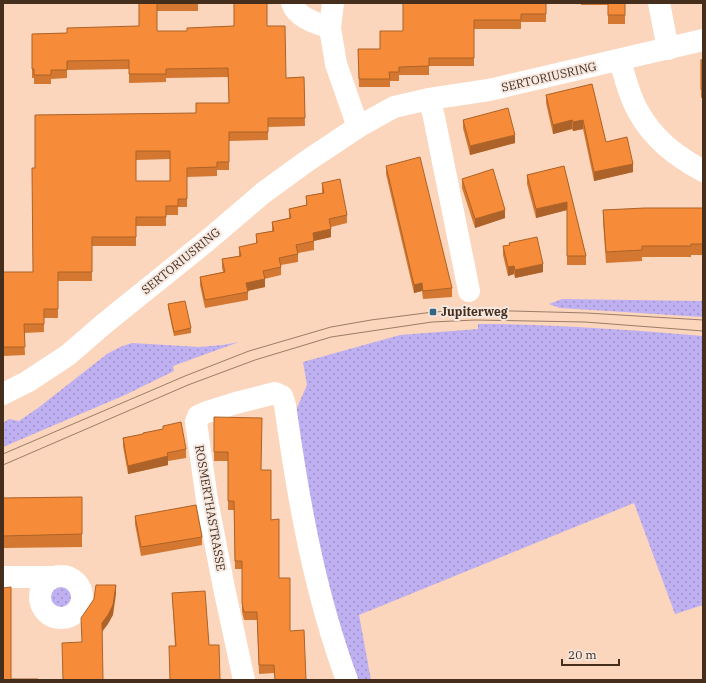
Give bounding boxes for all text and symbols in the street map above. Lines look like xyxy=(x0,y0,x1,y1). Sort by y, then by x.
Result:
street label: SERTORIUSRING xyxy=(500,58,598,95)
street label: SERTORIUSRING xyxy=(138,224,223,297)
place label: Jupiterweg xyxy=(441,304,508,319)
marker: Jupiterweg xyxy=(428,307,438,317)
street label: ROSMERTHASTRASSE xyxy=(192,444,229,572)
scale bar xyxy=(562,641,619,667)
text: 20 m xyxy=(568,647,597,662)

